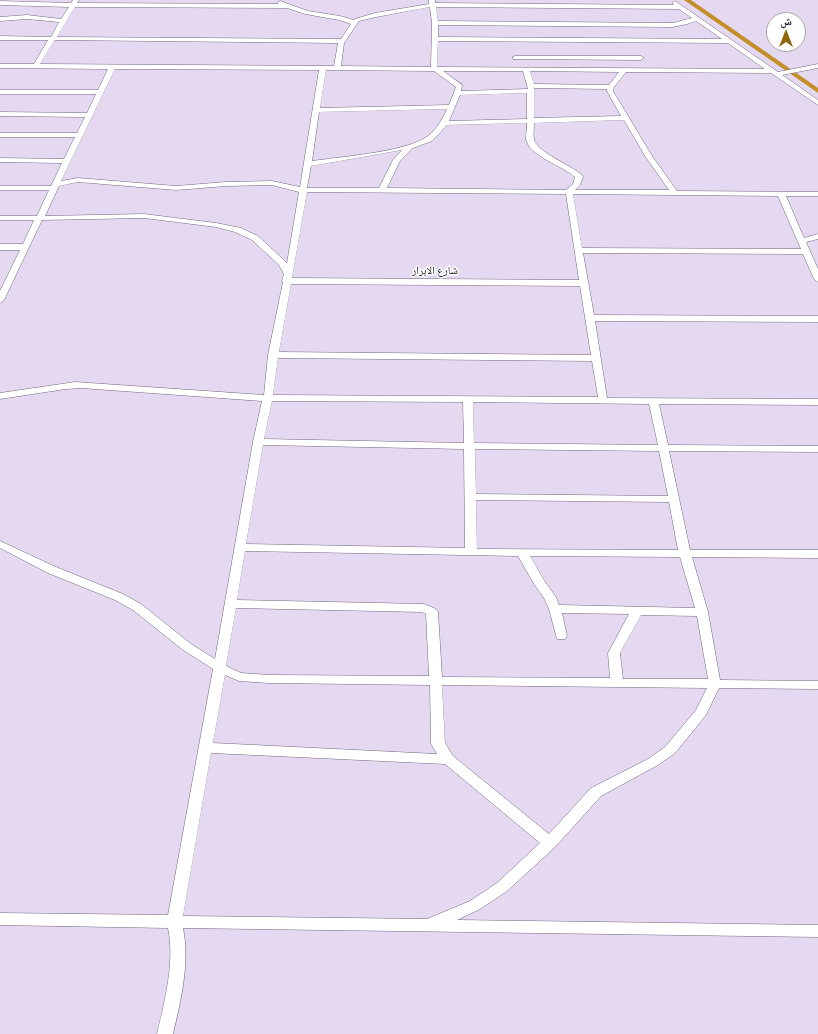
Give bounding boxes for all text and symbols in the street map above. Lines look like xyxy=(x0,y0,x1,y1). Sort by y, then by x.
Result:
north arrow xyxy=(766,12,806,52)
text: ش xyxy=(780,14,792,27)
street label: شارع الابرار xyxy=(412,263,458,277)

